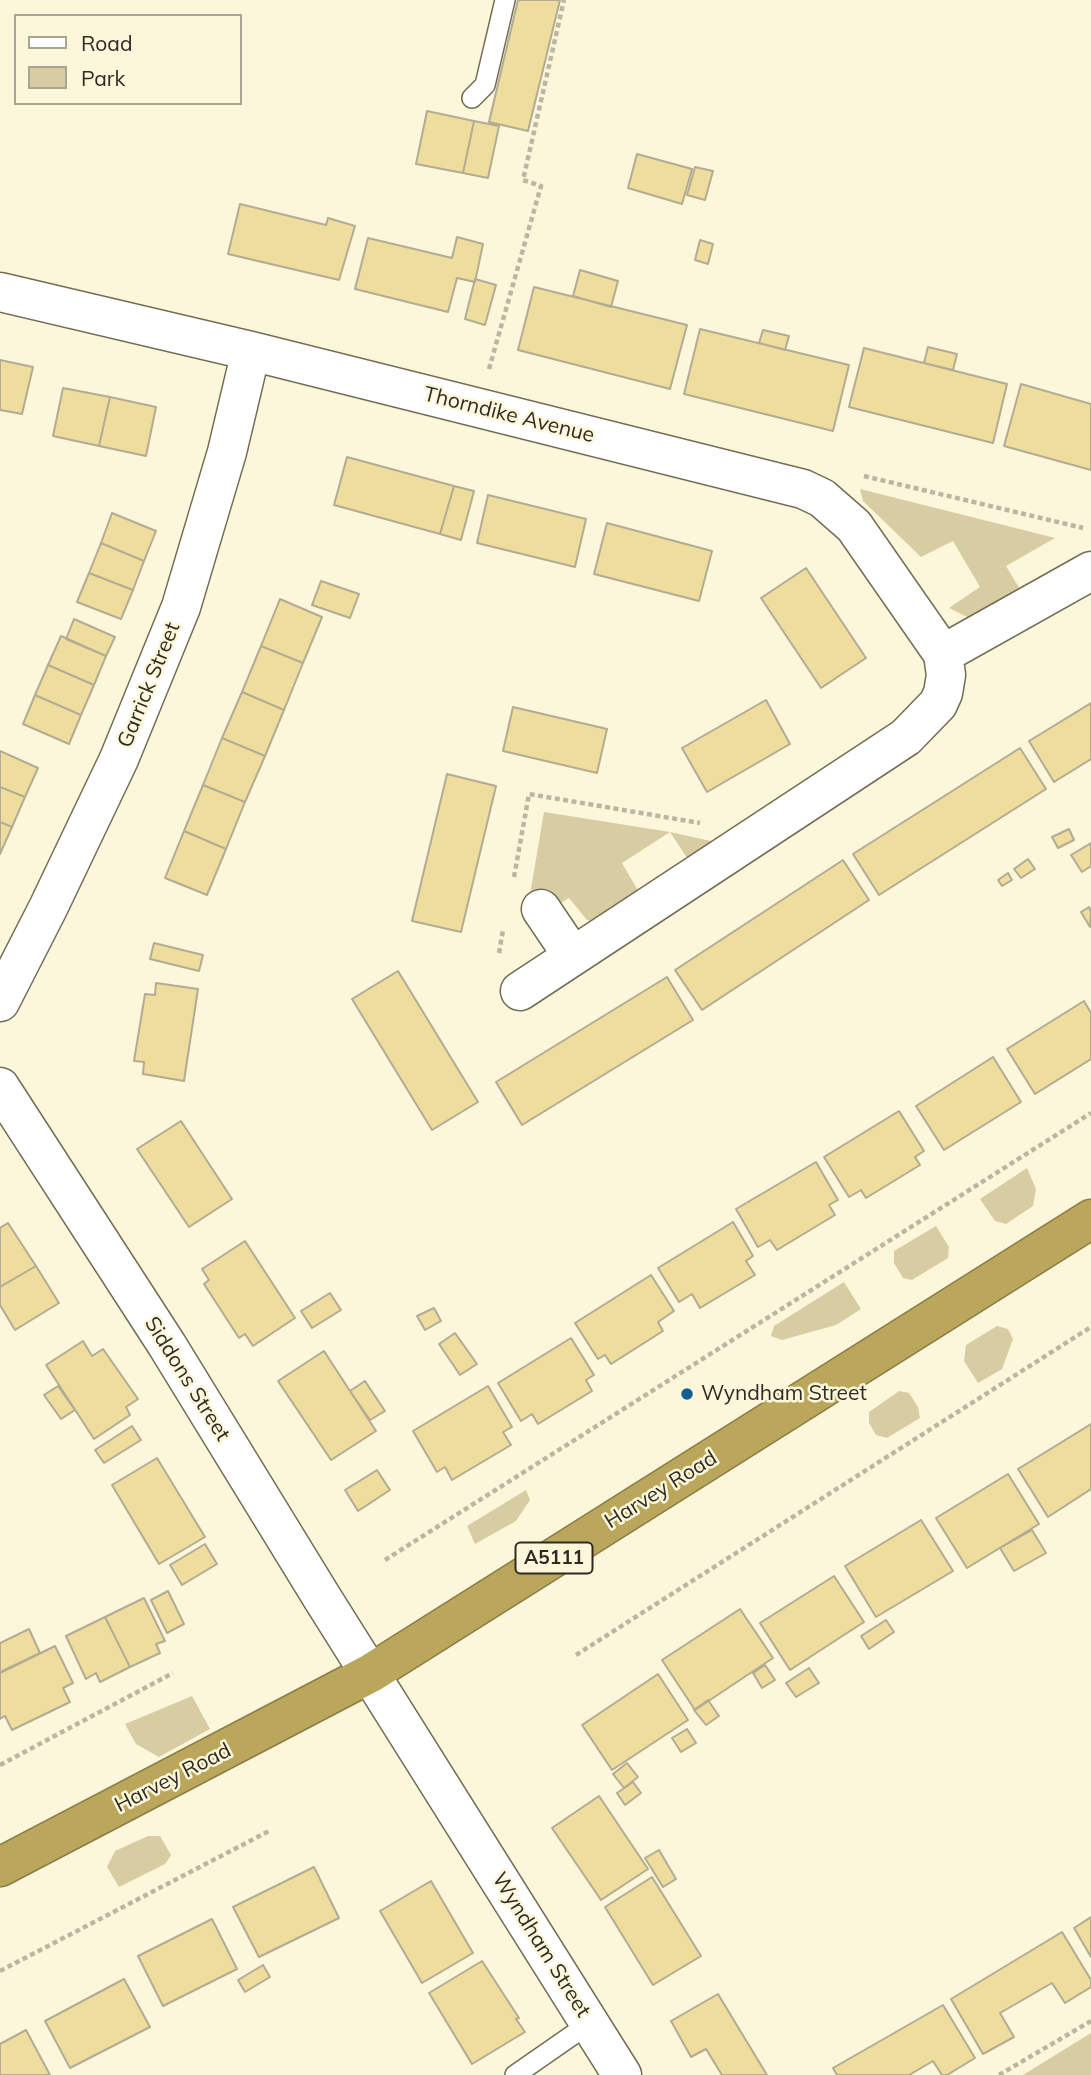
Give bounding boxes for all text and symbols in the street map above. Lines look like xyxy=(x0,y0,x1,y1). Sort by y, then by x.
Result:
legend xyxy=(14,14,242,105)
text: Road xyxy=(81,30,132,56)
text: Park xyxy=(81,65,125,91)
street label: Thorndike Avenue xyxy=(421,382,597,448)
street label: Garrick Street xyxy=(112,619,186,751)
street label: Siddons Street xyxy=(139,1312,235,1446)
place label: Wyndham Street xyxy=(701,1381,867,1407)
marker: Wyndham Street xyxy=(679,1386,695,1402)
street label: Harvey Road xyxy=(600,1446,722,1534)
road number: A5111 xyxy=(516,1542,592,1574)
street label: Harvey Road xyxy=(111,1738,235,1818)
street label: Wyndham Street xyxy=(486,1868,596,2022)

